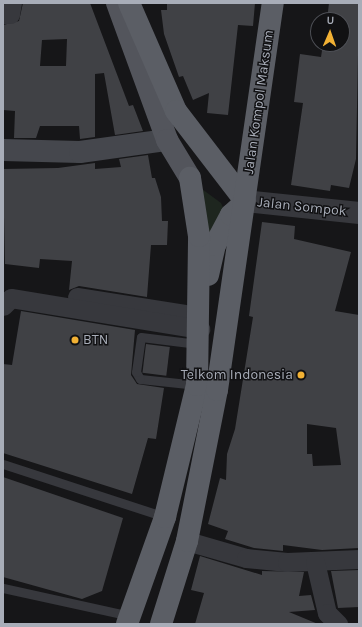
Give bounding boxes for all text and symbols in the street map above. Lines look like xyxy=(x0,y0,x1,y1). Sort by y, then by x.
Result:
north arrow xyxy=(310,12,350,52)
text: U xyxy=(326,14,334,27)
street label: Jalan Kompol Maksum xyxy=(241,29,277,175)
street label: Jalan Sompok xyxy=(257,194,347,220)
place label: BTN xyxy=(83,332,108,348)
marker: BTN xyxy=(70,335,80,345)
place label: Telkom Indonesia xyxy=(181,367,293,383)
marker: Telkom Indonesia xyxy=(296,370,306,380)

